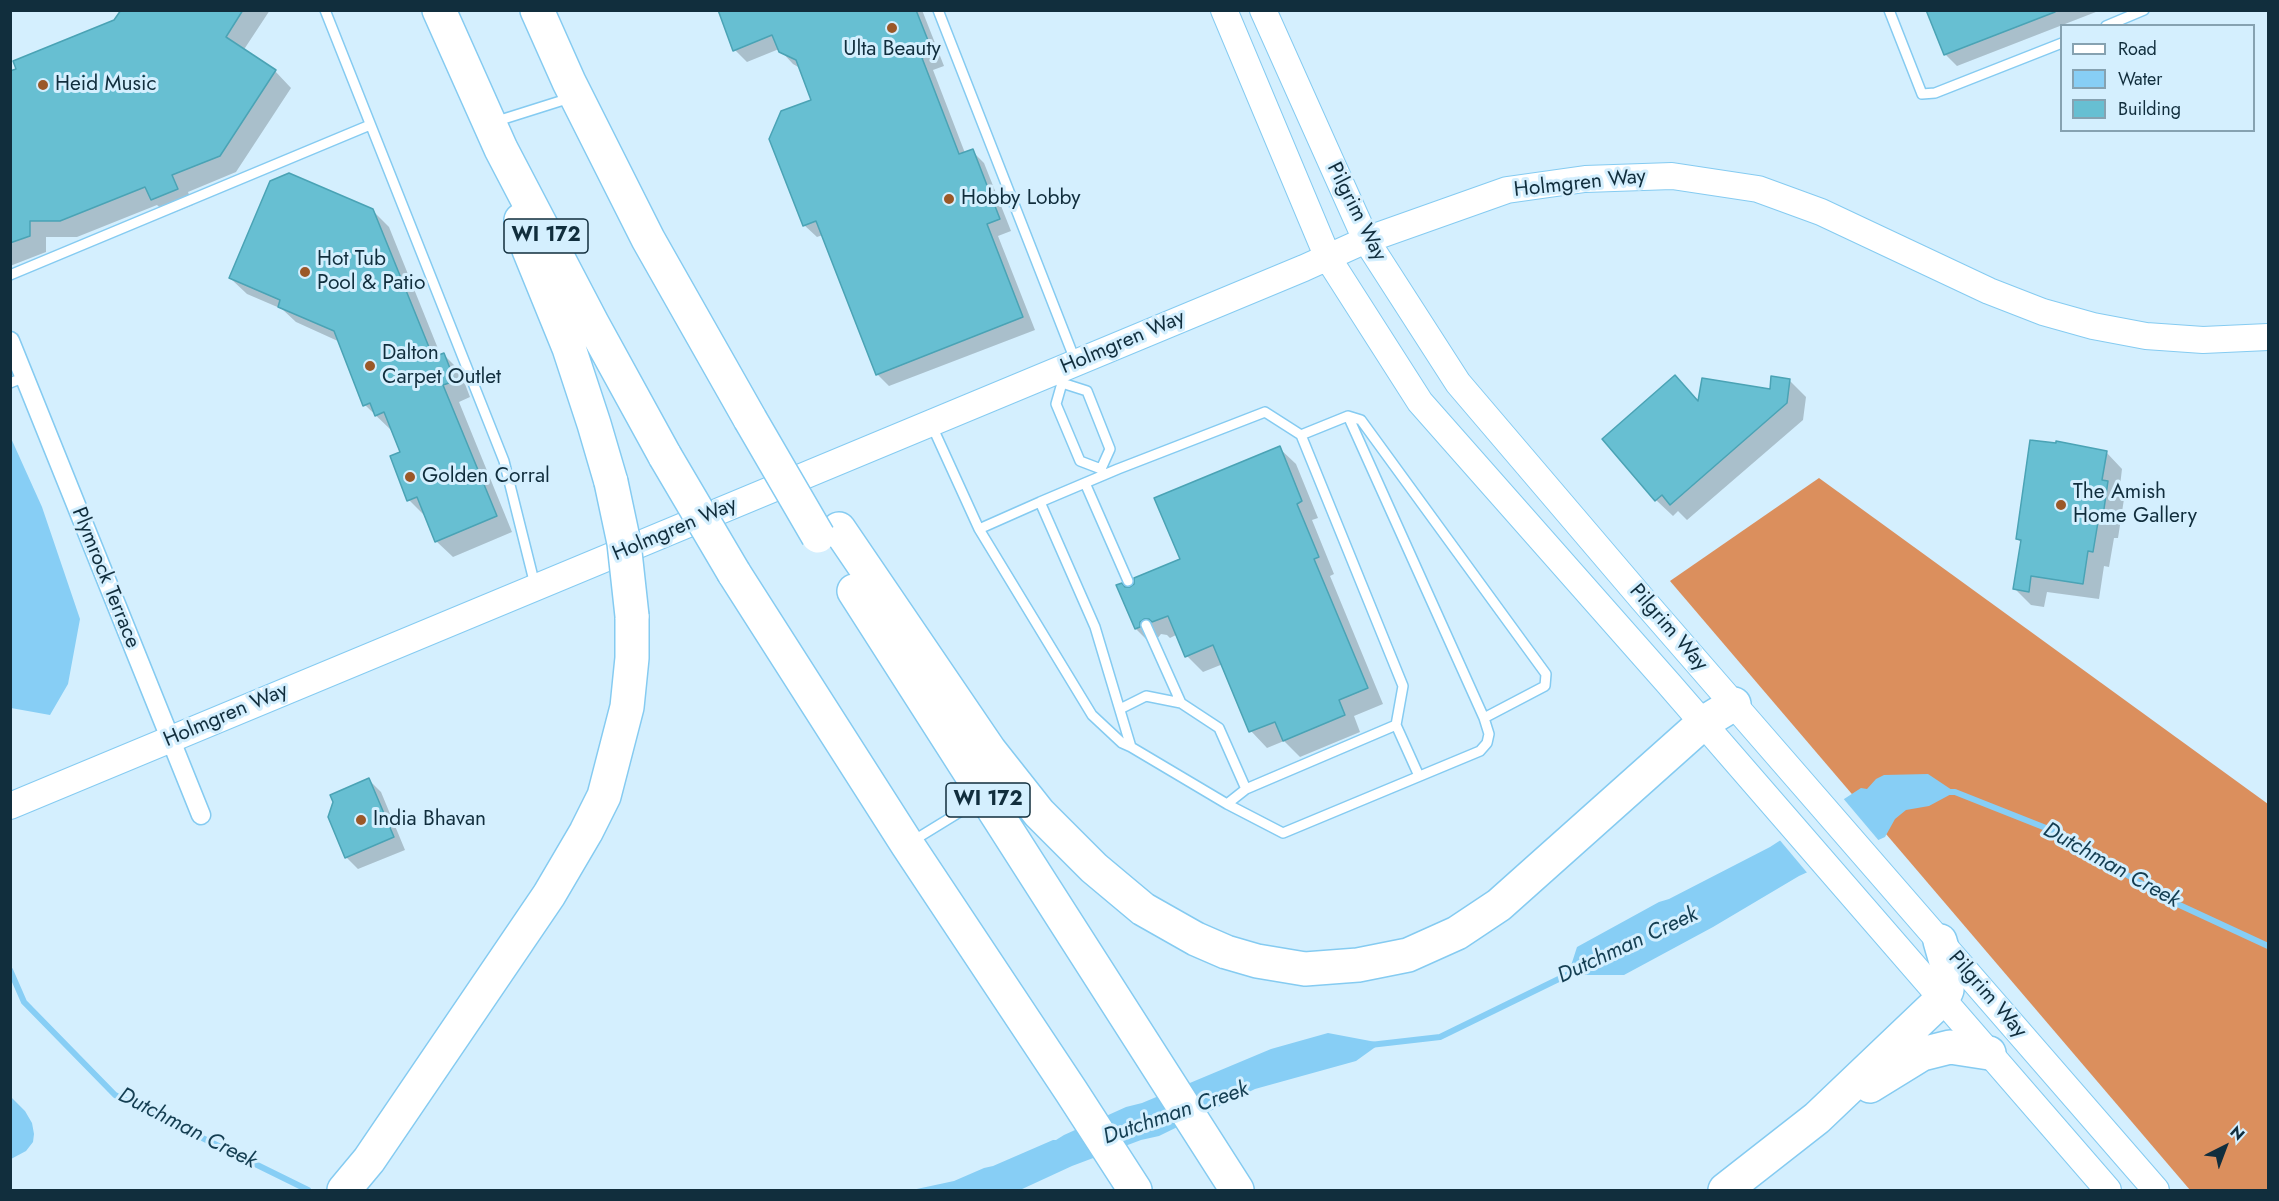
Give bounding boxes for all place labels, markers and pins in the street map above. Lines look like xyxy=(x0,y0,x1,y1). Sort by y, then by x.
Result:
marker: Ulta Beauty xyxy=(885,21,899,35)
place label: Ulta Beauty xyxy=(843,37,941,63)
place label: Heid Music xyxy=(55,72,157,98)
marker: Heid Music xyxy=(36,78,50,92)
place label: Hobby Lobby xyxy=(961,186,1080,212)
marker: Hobby Lobby xyxy=(942,192,956,206)
place label: Hot Tub Pool & Patio xyxy=(317,247,425,297)
marker: Hot Tub Pool & Patio xyxy=(298,265,312,279)
place label: Dalton Carpet Outlet xyxy=(382,341,501,391)
marker: Dalton Carpet Outlet xyxy=(363,359,377,373)
place label: Golden Corral xyxy=(422,464,550,490)
marker: Golden Corral xyxy=(403,470,417,484)
place label: The Amish Home Gallery xyxy=(2073,480,2197,530)
marker: The Amish Home Gallery xyxy=(2054,498,2068,512)
place label: India Bhavan xyxy=(373,807,486,833)
marker: India Bhavan xyxy=(354,813,368,827)

